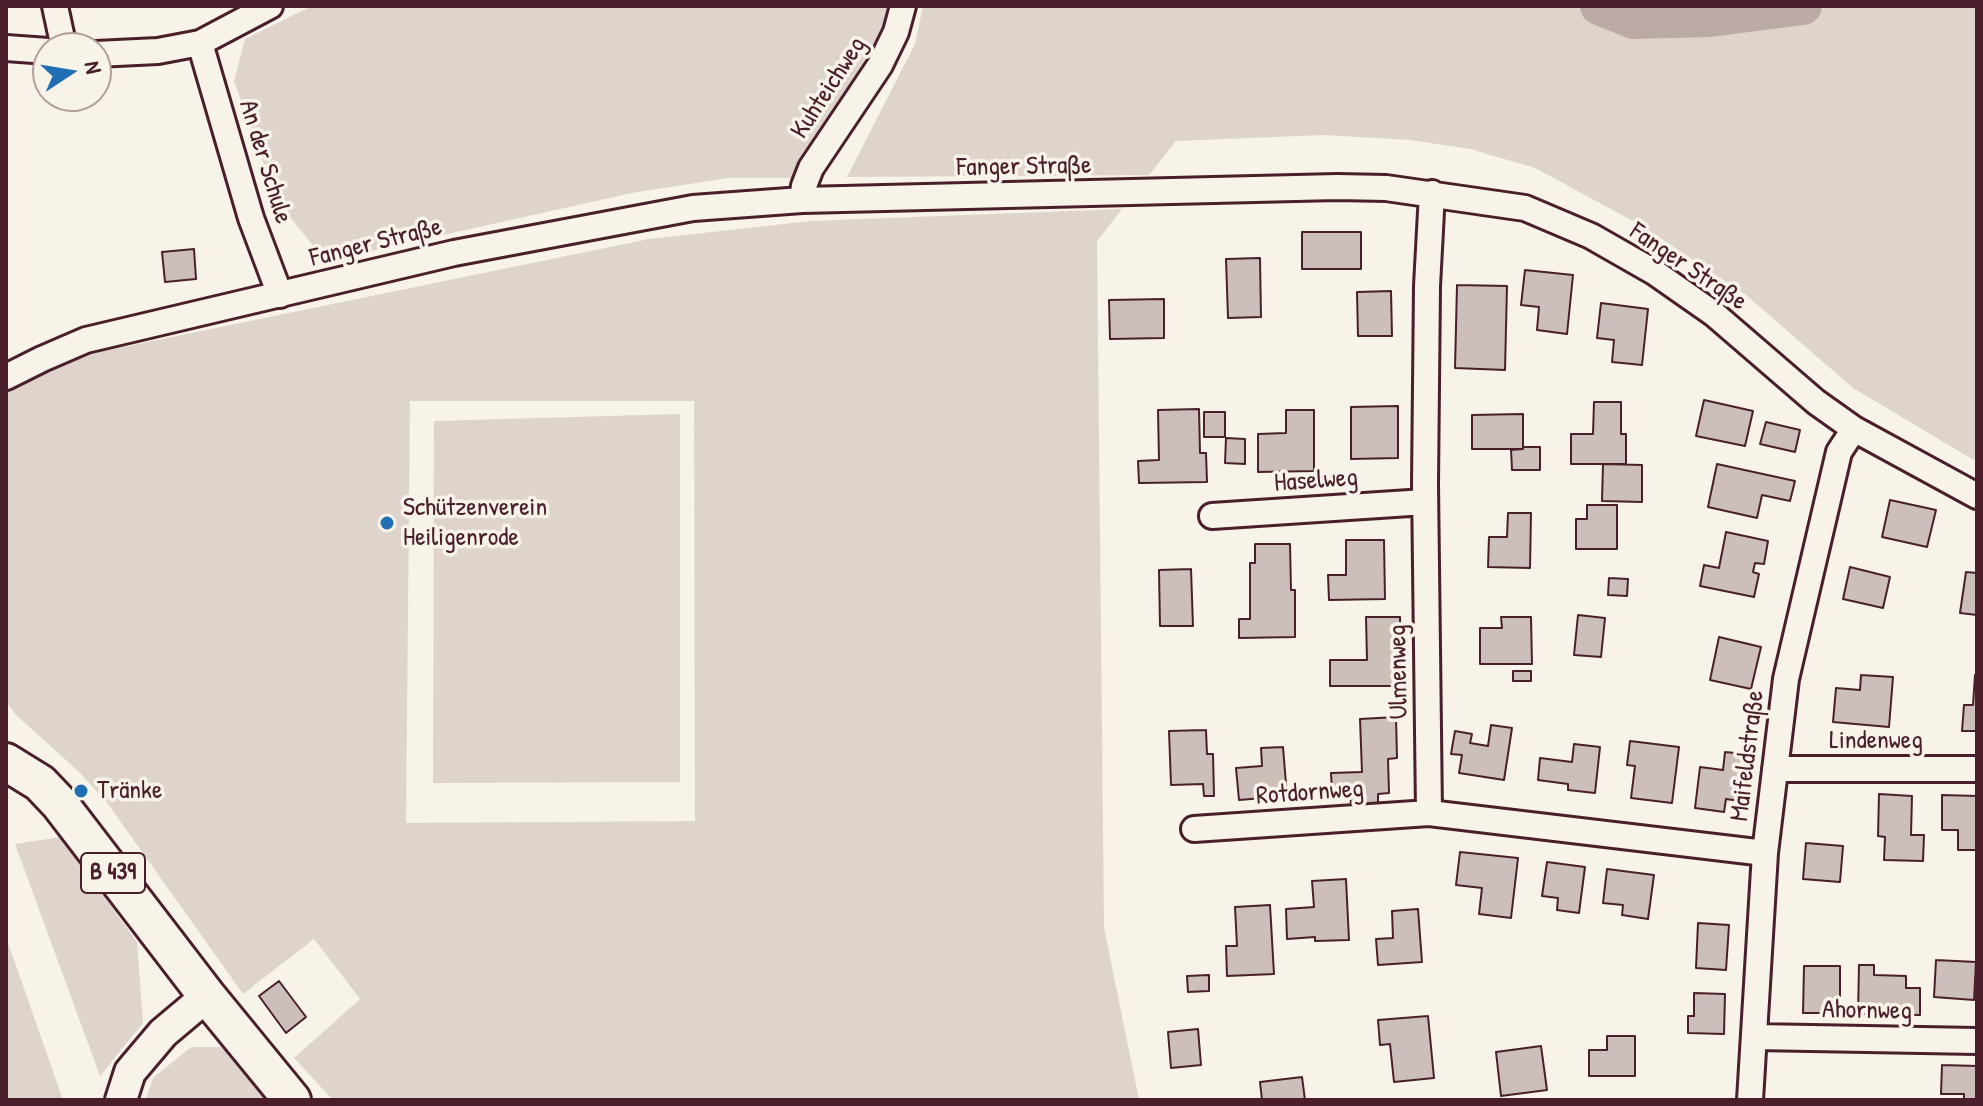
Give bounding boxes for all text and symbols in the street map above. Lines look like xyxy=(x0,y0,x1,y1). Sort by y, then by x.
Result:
street label: Kuhteichweg xyxy=(785,31,873,145)
north arrow xyxy=(32,32,112,112)
text: N xyxy=(78,59,109,76)
street label: An der Schule xyxy=(231,96,299,228)
street label: Fanger Straße xyxy=(956,150,1092,184)
street label: Fanger Straße xyxy=(307,212,445,274)
street label: Fanger Straße xyxy=(1623,216,1753,318)
street label: Haselweg xyxy=(1273,463,1359,499)
place label: Schützenverein Heiligenrode xyxy=(403,492,547,554)
marker: Schützenverein Heiligenrode xyxy=(378,514,396,532)
street label: Ulmenweg xyxy=(1383,624,1415,720)
street label: Maifeldstraße xyxy=(1725,689,1771,823)
street label: Lindenweg xyxy=(1829,725,1923,757)
street label: Rotdornweg xyxy=(1255,774,1365,812)
place label: Tränke xyxy=(97,775,162,807)
marker: Tränke xyxy=(72,782,90,800)
road number: B 439 xyxy=(81,853,145,893)
street label: Ahornweg xyxy=(1822,995,1912,1027)

